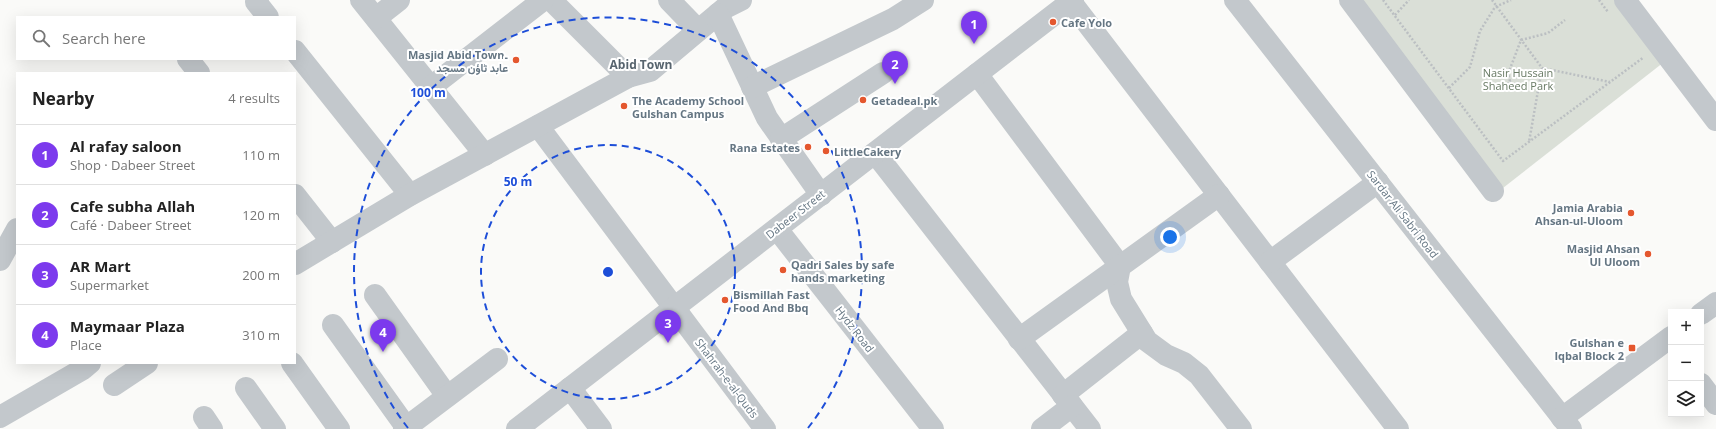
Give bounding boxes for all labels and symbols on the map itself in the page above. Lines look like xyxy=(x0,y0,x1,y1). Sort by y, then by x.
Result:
pin: 1 xyxy=(961,11,987,44)
place label: Cafe Yolo xyxy=(1061,15,1112,30)
marker: Cafe Yolo xyxy=(1048,17,1058,27)
place label: Masjid Abid Town۔ عابد ٹاؤن مسجد xyxy=(408,47,508,75)
pin: 2 xyxy=(882,51,908,84)
marker: Masjid Abid Town۔ عابد ٹاؤن مسجد xyxy=(511,55,521,65)
district label: Abid Town xyxy=(610,56,672,73)
park label: Nasir Hussain Shaheed Park xyxy=(1483,65,1554,93)
text: 100 m xyxy=(410,84,446,101)
place label: The Academy School Gulshan Campus xyxy=(632,93,744,121)
place label: Getadeal.pk xyxy=(871,93,937,108)
marker: Getadeal.pk xyxy=(858,95,868,105)
marker: The Academy School Gulshan Campus xyxy=(619,101,629,111)
place label: Rana Estates xyxy=(730,140,801,155)
marker: Rana Estates xyxy=(803,142,813,152)
place label: LittleCakery xyxy=(834,144,902,159)
marker: LittleCakery xyxy=(821,146,831,156)
street label: Sardar Ali Sabri Road xyxy=(1364,167,1442,261)
text: 50 m xyxy=(504,173,532,190)
street label: Dabeer Street xyxy=(762,186,828,242)
place label: Jamia Arabia Ahsan-ul-Uloom xyxy=(1535,200,1623,228)
marker: Jamia Arabia Ahsan-ul-Uloom xyxy=(1626,208,1636,218)
your location xyxy=(1160,227,1180,247)
place label: Masjid Ahsan Ul Uloom xyxy=(1567,241,1640,269)
marker: Masjid Ahsan Ul Uloom xyxy=(1643,249,1653,259)
place label: Qadri Sales by safe hands marketing xyxy=(791,257,895,285)
centre of rings xyxy=(601,265,615,279)
marker: Qadri Sales by safe hands marketing xyxy=(778,265,788,275)
place label: Bismillah Fast Food And Bbq xyxy=(733,287,810,315)
marker: Bismillah Fast Food And Bbq xyxy=(720,295,730,305)
street label: Hydz Road xyxy=(832,303,878,355)
pin: 3 xyxy=(655,310,681,343)
pin: 4 xyxy=(370,319,396,352)
street label: Shahrah-e-al-Quds xyxy=(692,335,762,421)
place label: Gulshan e Iqbal Block 2 xyxy=(1554,335,1624,363)
marker: Gulshan e Iqbal Block 2 xyxy=(1627,343,1637,353)

